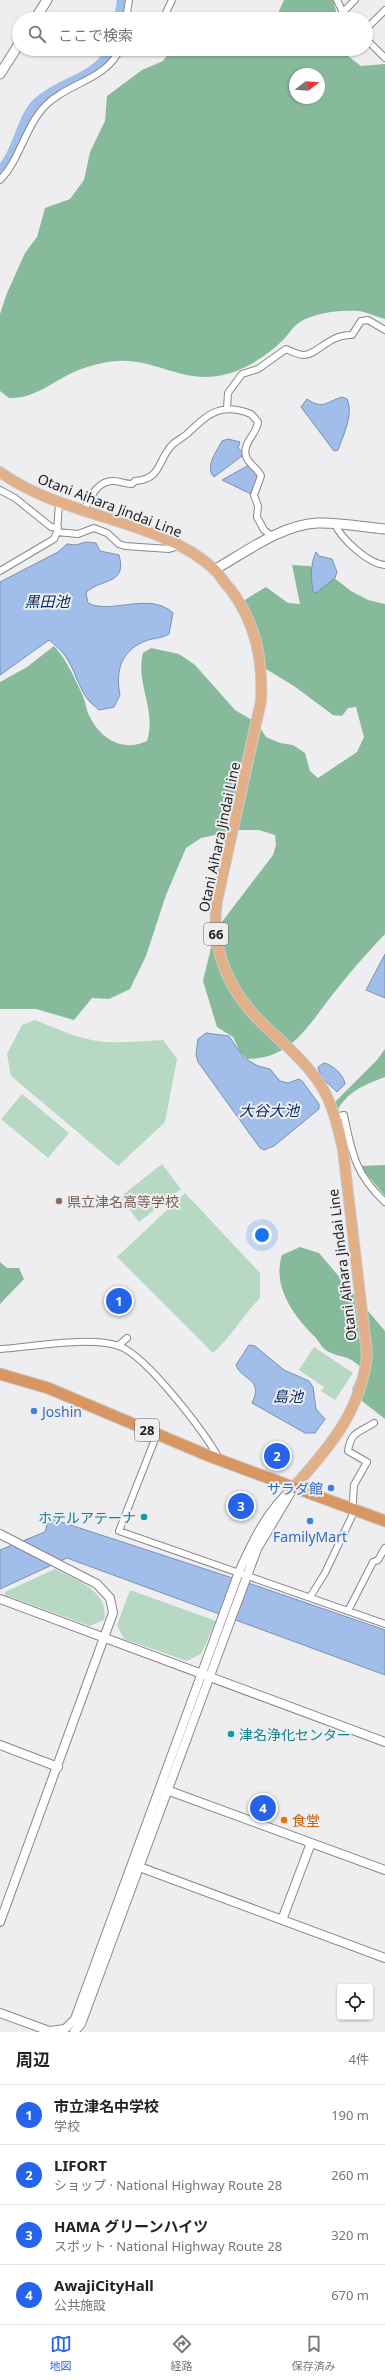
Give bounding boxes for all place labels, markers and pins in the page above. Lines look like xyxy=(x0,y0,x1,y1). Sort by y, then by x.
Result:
place label: 県立津名高等学校 xyxy=(67,1192,179,1211)
marker: 県立津名高等学校 xyxy=(54,1196,64,1206)
pin: 1 xyxy=(106,1286,132,1316)
place label: Joshin xyxy=(40,1402,82,1421)
marker: Joshin xyxy=(29,1406,39,1416)
pin: 2 xyxy=(264,1441,290,1471)
place label: サラダ館 xyxy=(267,1479,323,1498)
marker: サラダ館 xyxy=(326,1483,336,1493)
pin: 3 xyxy=(228,1491,254,1521)
place label: ホテルアテーナ xyxy=(38,1508,136,1527)
marker: ホテルアテーナ xyxy=(139,1512,149,1522)
marker: FamilyMart xyxy=(305,1516,315,1526)
place label: FamilyMart xyxy=(273,1527,347,1546)
place label: 津名浄化センター xyxy=(239,1725,351,1744)
marker: 津名浄化センター xyxy=(226,1729,236,1739)
pin: 4 xyxy=(250,1793,276,1823)
place label: 食堂 xyxy=(292,1811,320,1830)
marker: 食堂 xyxy=(279,1815,289,1825)

